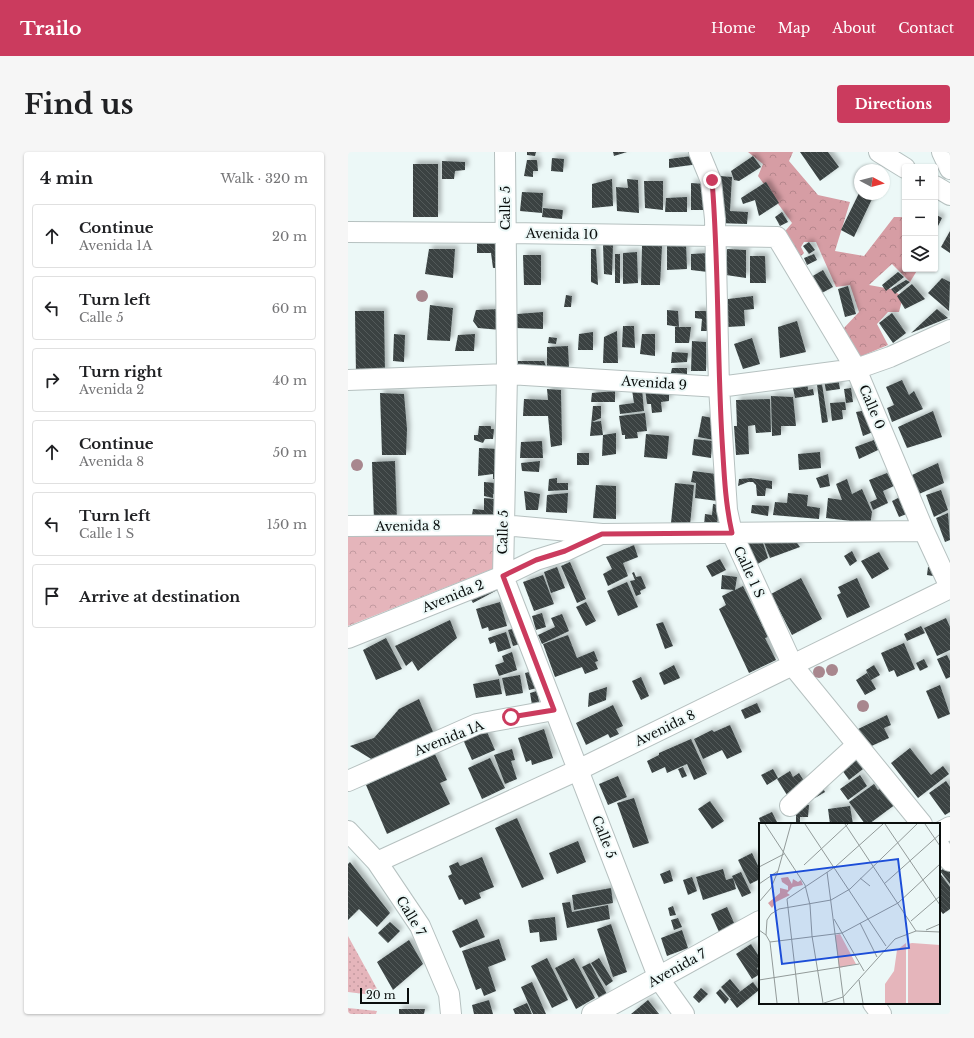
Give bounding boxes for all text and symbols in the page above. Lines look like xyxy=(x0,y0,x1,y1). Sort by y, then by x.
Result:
text: Trailo xyxy=(20,17,82,40)
text: Home xyxy=(711,19,756,37)
text: Map xyxy=(778,19,810,37)
text: About xyxy=(832,19,876,37)
text: Contact xyxy=(898,19,954,37)
button: Directions xyxy=(837,85,950,123)
text: Find us xyxy=(24,87,134,122)
north arrow xyxy=(854,164,890,200)
map controls xyxy=(902,164,938,272)
button: + xyxy=(902,164,938,200)
text: 4 min xyxy=(40,168,93,189)
text: Walk · 320 m xyxy=(220,170,308,187)
route end xyxy=(703,171,721,189)
street label: Calle 5 xyxy=(497,186,514,230)
button: − xyxy=(902,200,938,236)
text: Continue xyxy=(79,218,154,237)
icon: ahead xyxy=(41,225,63,247)
street label: Avenida 10 xyxy=(525,225,598,243)
text: 20 m xyxy=(272,228,307,245)
button: layers xyxy=(902,236,938,272)
text: Avenida 1A xyxy=(79,237,152,254)
text: Turn left xyxy=(79,290,150,309)
icon: left xyxy=(41,297,63,319)
text: 60 m xyxy=(272,300,307,317)
text: Calle 5 xyxy=(79,309,124,326)
text: Turn right xyxy=(79,362,162,381)
icon: right xyxy=(41,369,63,391)
text: 40 m xyxy=(272,372,307,389)
street label: Avenida 9 xyxy=(620,372,687,394)
text: Avenida 2 xyxy=(79,381,144,398)
street label: Calle 0 xyxy=(855,382,889,432)
text: Continue xyxy=(79,434,154,453)
icon: ahead xyxy=(41,441,63,463)
text: 50 m xyxy=(273,444,307,461)
text: Avenida 8 xyxy=(79,453,144,470)
text: Turn left xyxy=(79,506,150,525)
street label: Calle 5 xyxy=(494,510,512,554)
icon: left xyxy=(41,513,63,535)
text: 150 m xyxy=(267,516,307,533)
street label: Avenida 8 xyxy=(374,517,441,535)
text: Calle 1 S xyxy=(79,525,134,542)
street label: Calle 1 S xyxy=(730,543,768,601)
street label: Avenida 2 xyxy=(419,576,486,616)
icon: arrive xyxy=(41,585,63,607)
text: Arrive at destination xyxy=(79,587,240,606)
street label: Avenida 8 xyxy=(631,706,698,750)
route start xyxy=(502,708,520,726)
street label: Avenida 1A xyxy=(411,716,487,760)
street label: Calle 5 xyxy=(588,813,620,861)
inset map xyxy=(759,823,940,1004)
street label: Calle 7 xyxy=(392,893,430,940)
street label: Avenida 7 xyxy=(644,945,709,991)
scale bar xyxy=(360,986,409,1005)
text: 20 m xyxy=(366,988,396,1002)

